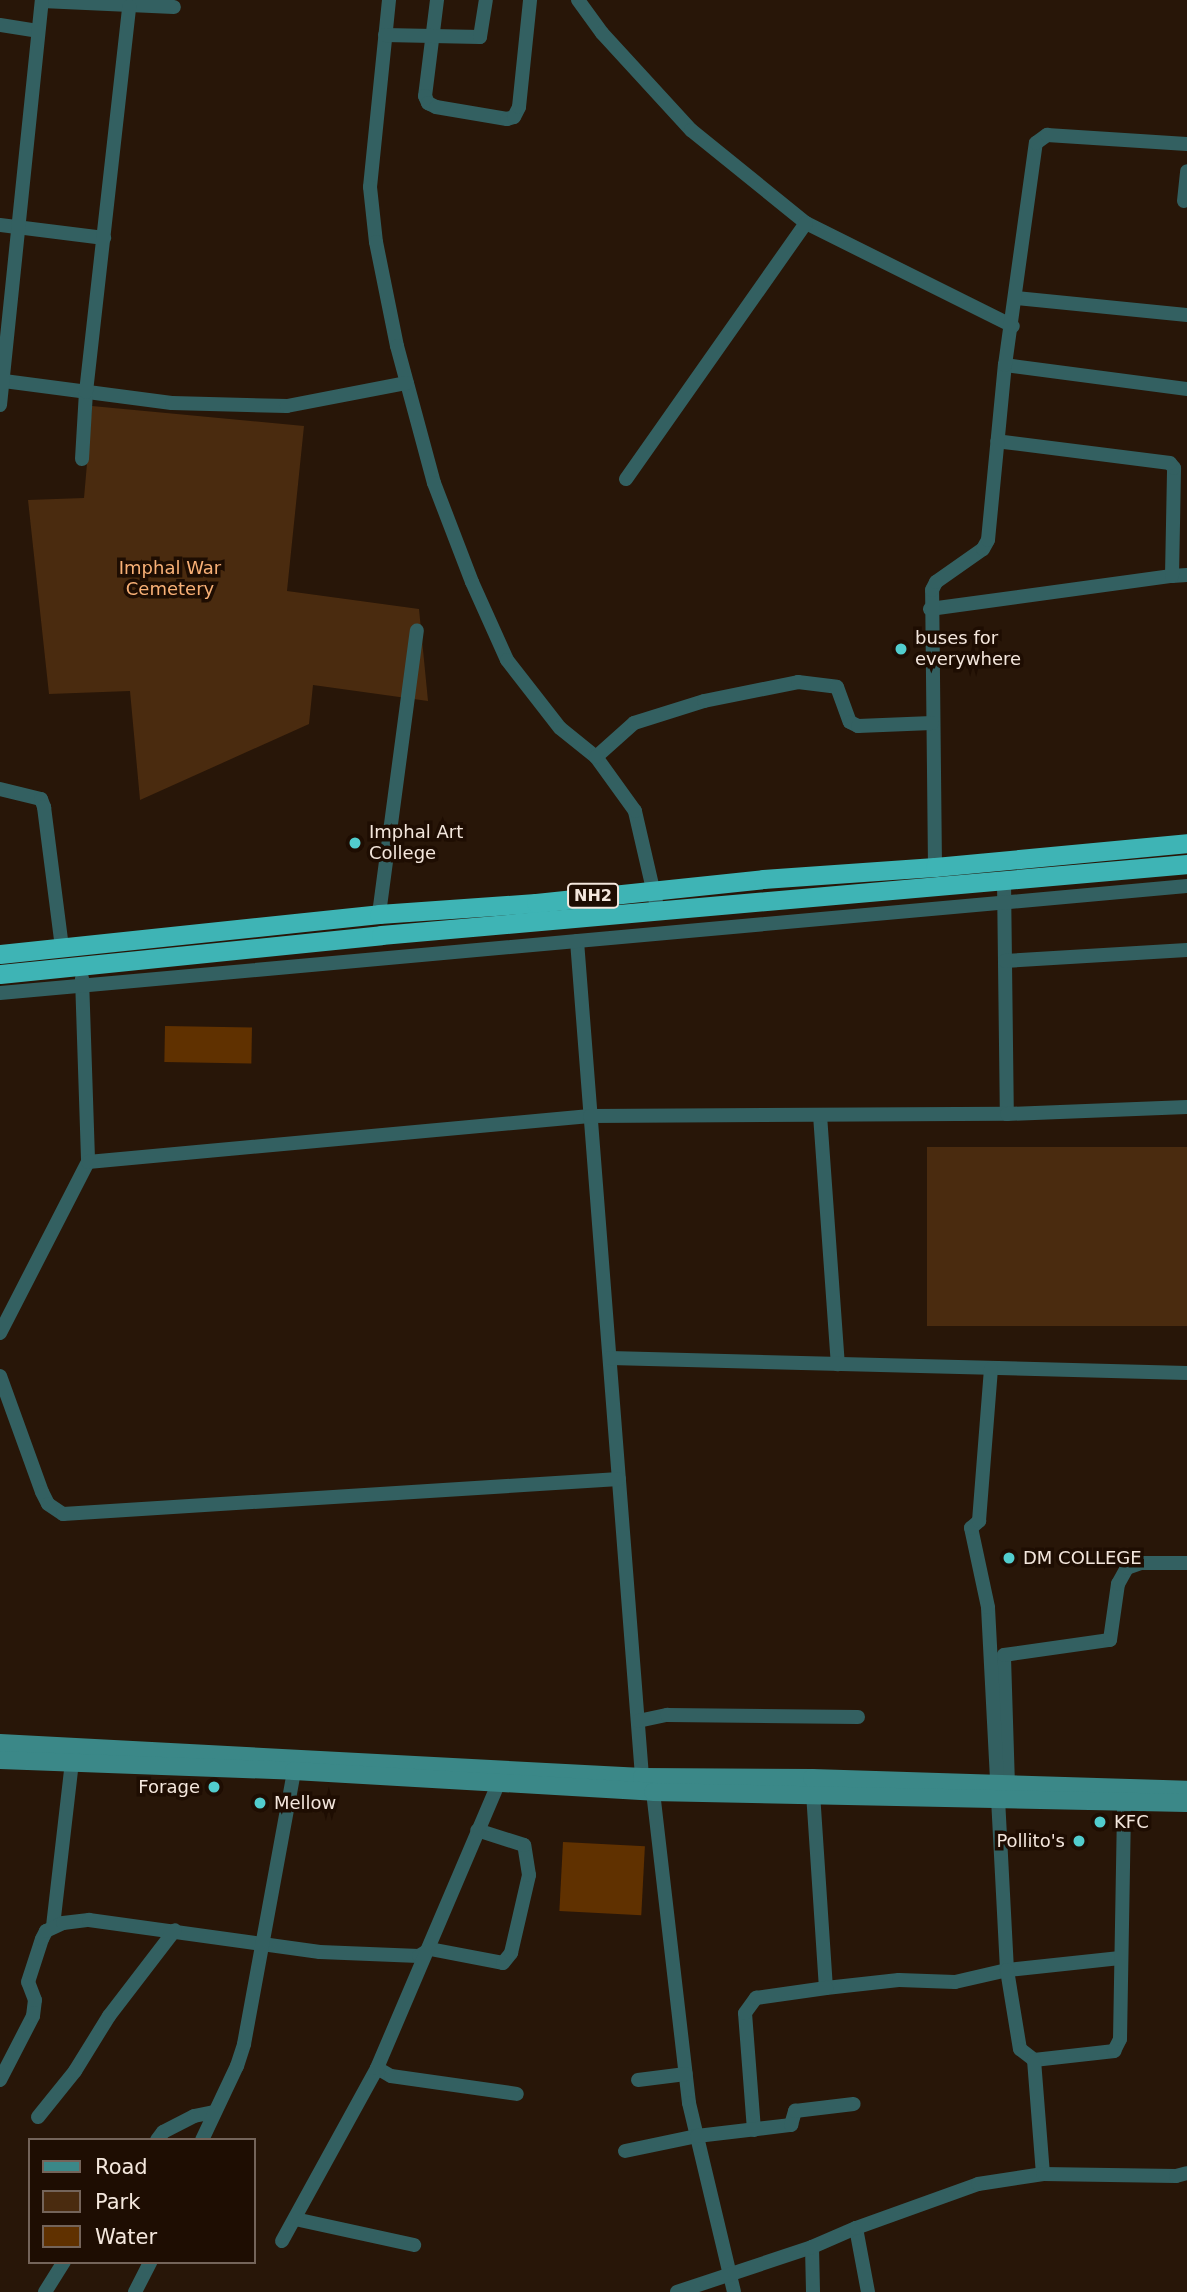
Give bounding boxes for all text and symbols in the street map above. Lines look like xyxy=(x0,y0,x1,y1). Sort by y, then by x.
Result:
park label: Imphal War Cemetery xyxy=(119,558,221,600)
place label: buses for everywhere xyxy=(915,628,1021,670)
marker: buses for everywhere xyxy=(893,641,909,657)
place label: Imphal Art College xyxy=(369,822,463,864)
marker: Imphal Art College xyxy=(347,835,363,851)
road number: NH2 xyxy=(567,884,619,908)
place label: DM COLLEGE xyxy=(1023,1547,1142,1569)
marker: DM COLLEGE xyxy=(1001,1550,1017,1566)
place label: Forage xyxy=(138,1776,200,1798)
marker: Forage xyxy=(206,1779,222,1795)
place label: Mellow xyxy=(274,1792,336,1814)
marker: Mellow xyxy=(252,1795,268,1811)
place label: KFC xyxy=(1114,1811,1149,1833)
marker: KFC xyxy=(1092,1814,1108,1830)
place label: Pollito's xyxy=(996,1830,1065,1852)
marker: Pollito's xyxy=(1071,1833,1087,1849)
legend xyxy=(28,2138,256,2264)
text: Road xyxy=(95,2155,148,2179)
text: Park xyxy=(95,2190,140,2214)
text: Water xyxy=(95,2225,157,2249)

